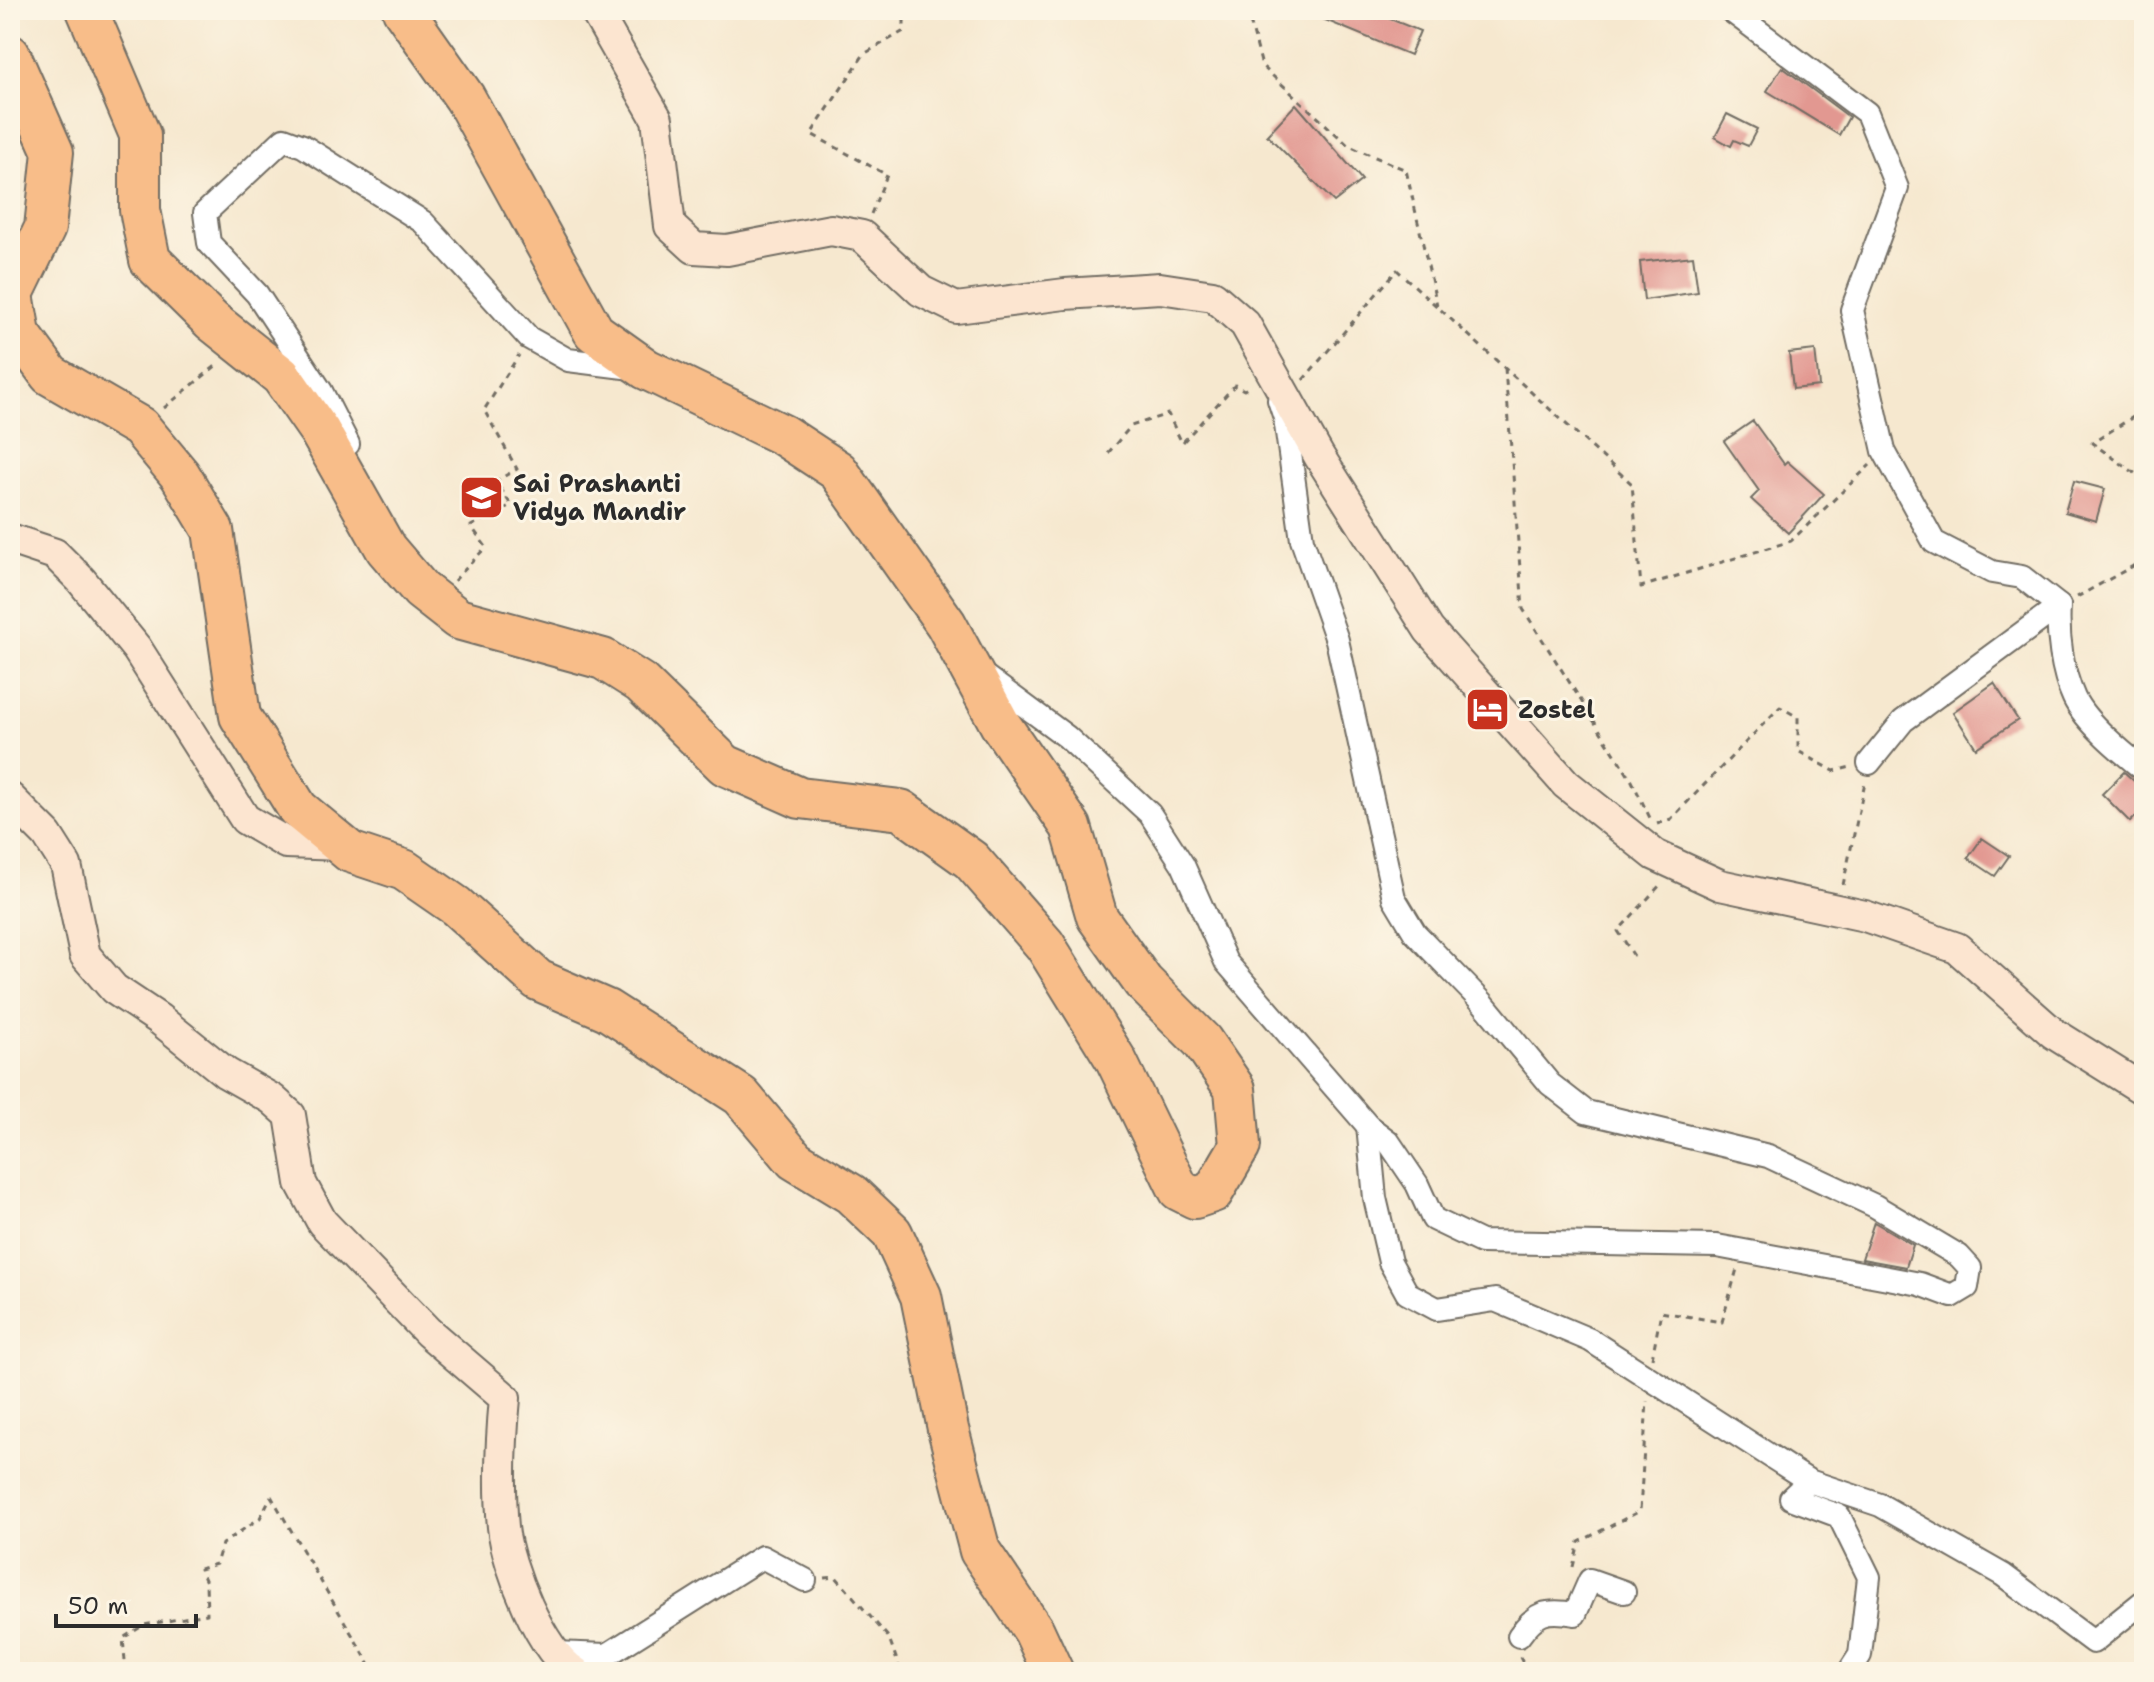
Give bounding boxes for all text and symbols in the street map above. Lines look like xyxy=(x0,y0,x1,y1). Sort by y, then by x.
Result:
place label: Sai Prashanti Vidya Mandir xyxy=(513,468,686,528)
school or university icon: Sai Prashanti Vidya Mandir xyxy=(458,474,506,522)
hotel icon: Zostel xyxy=(1463,686,1511,734)
place label: Zostel xyxy=(1518,694,1595,726)
scale bar xyxy=(56,1578,196,1628)
text: 50 m xyxy=(68,1590,128,1622)

